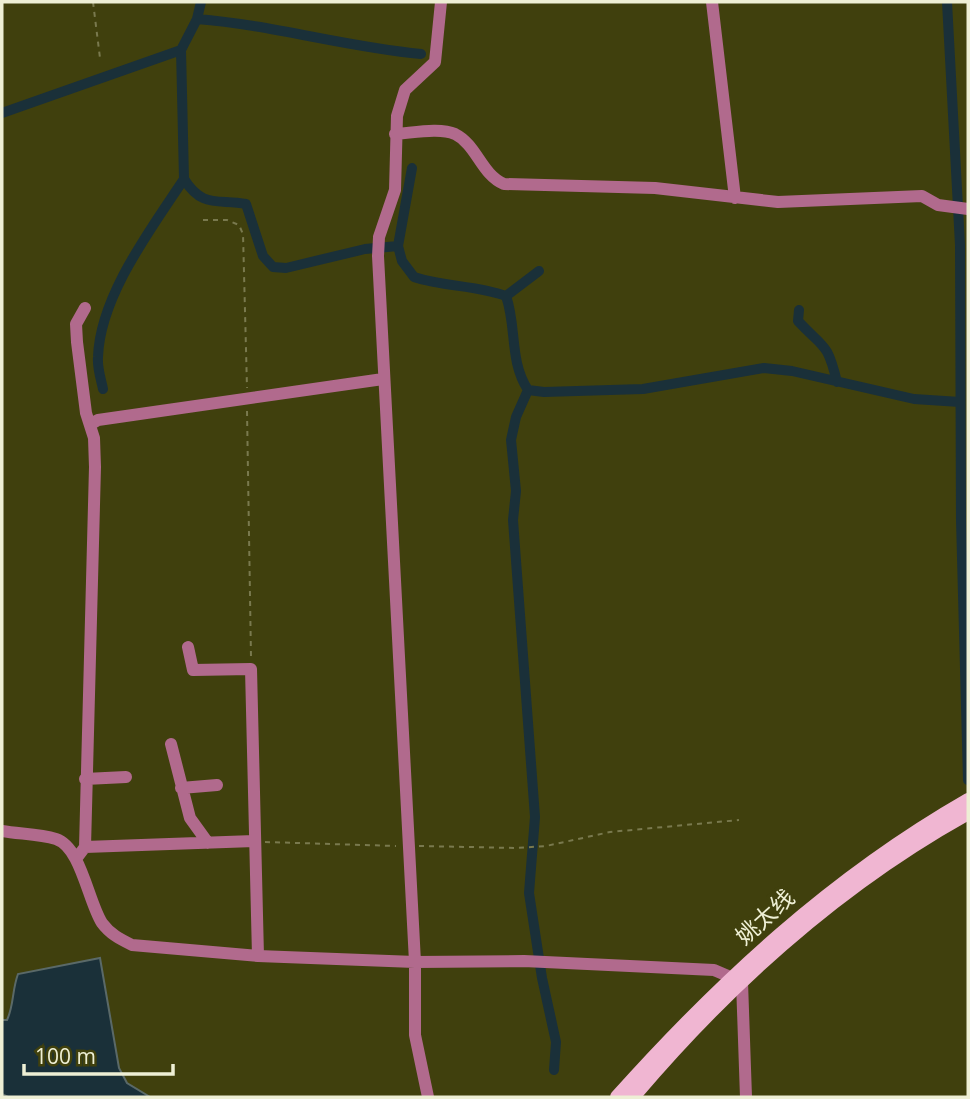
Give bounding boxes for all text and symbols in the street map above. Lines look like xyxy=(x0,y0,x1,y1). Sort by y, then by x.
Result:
street label: 姚太线 xyxy=(728,881,801,951)
scale bar xyxy=(24,1032,173,1076)
text: 100 m xyxy=(35,1042,96,1070)

